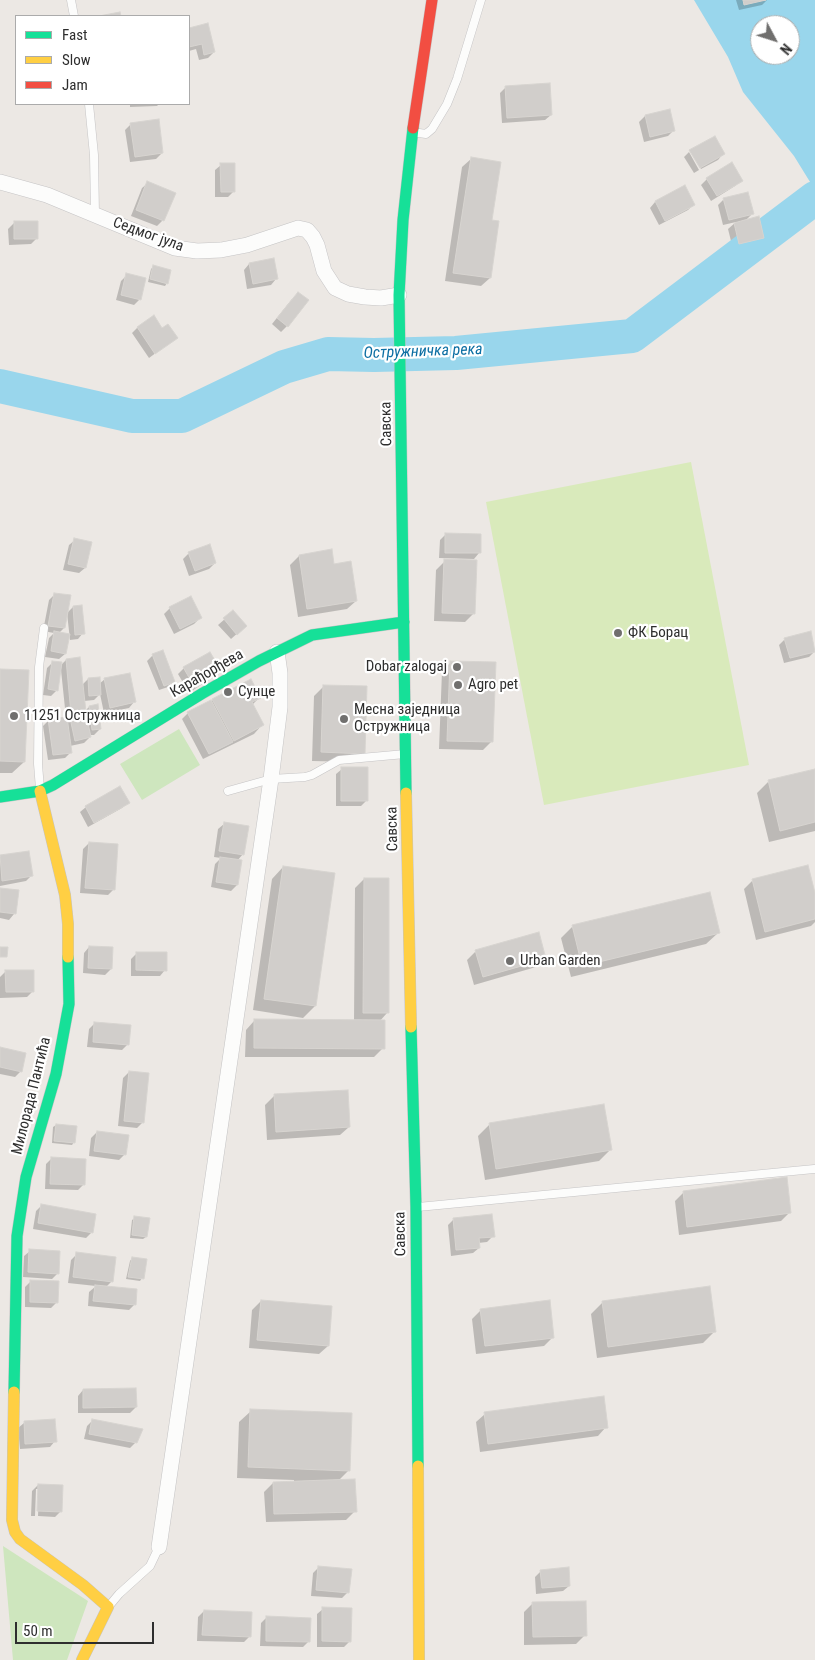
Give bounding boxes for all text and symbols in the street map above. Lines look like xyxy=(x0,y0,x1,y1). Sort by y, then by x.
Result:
legend xyxy=(15,15,190,105)
north arrow xyxy=(750,15,800,65)
text: Fast xyxy=(62,26,87,44)
text: N xyxy=(777,41,795,57)
text: Slow xyxy=(62,51,91,69)
text: Jam xyxy=(62,76,88,94)
street label: Седмог јула xyxy=(110,214,186,256)
water label: Остружничка река xyxy=(363,340,483,364)
street label: Савска xyxy=(378,402,396,446)
place label: ФК Борац xyxy=(628,624,688,642)
marker: ФК Борац xyxy=(612,627,624,639)
street label: Карађорђева xyxy=(167,646,247,702)
place label: Dobar zalogaj xyxy=(366,658,447,676)
marker: Dobar zalogaj xyxy=(451,661,463,673)
place label: Agro pet xyxy=(468,676,518,694)
marker: Agro pet xyxy=(452,679,464,691)
place label: Сунце xyxy=(238,683,275,701)
marker: Сунце xyxy=(222,686,234,698)
place label: Месна заједница Остружница xyxy=(354,701,460,736)
place label: 11251 Остружница xyxy=(24,707,141,725)
marker: 11251 Остружница xyxy=(8,710,20,722)
marker: Месна заједница Остружница xyxy=(338,713,350,725)
street label: Савска xyxy=(384,807,402,851)
place label: Urban Garden xyxy=(520,952,601,970)
marker: Urban Garden xyxy=(504,955,516,967)
street label: Милорада Пантића xyxy=(9,1036,55,1156)
street label: Савска xyxy=(392,1212,410,1256)
scale bar xyxy=(18,1612,156,1644)
text: 50 m xyxy=(23,1622,53,1640)

